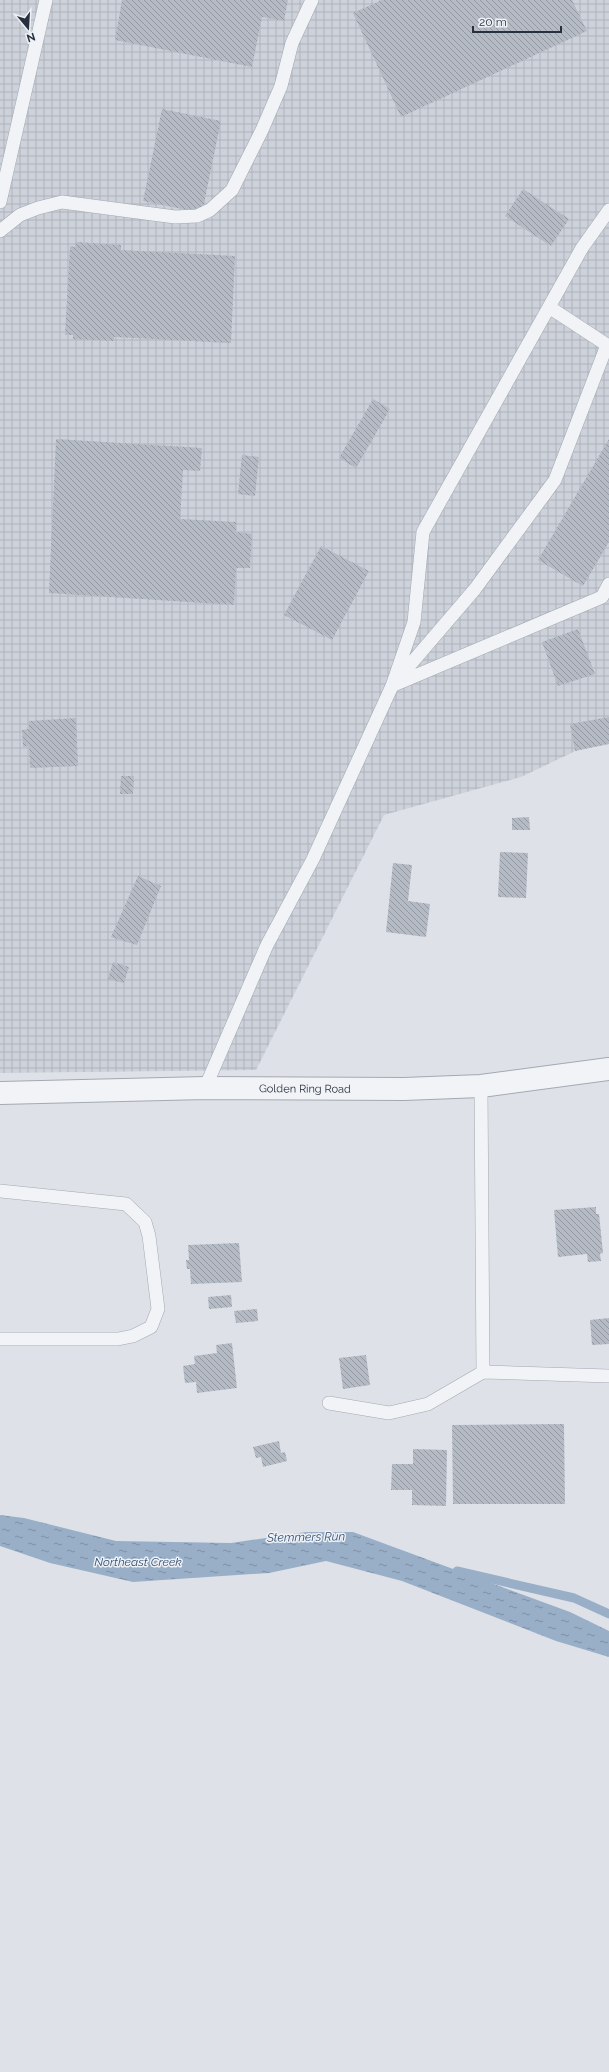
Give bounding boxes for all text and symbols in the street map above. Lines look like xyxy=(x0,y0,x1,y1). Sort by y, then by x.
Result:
north arrow xyxy=(8,8,48,48)
scale bar xyxy=(473,8,561,34)
text: 20 m xyxy=(479,15,507,29)
text: N xyxy=(25,30,37,45)
street label: Golden Ring Road xyxy=(259,1082,351,1096)
water label: Stemmers Run xyxy=(266,1529,346,1545)
water label: Northeast Creek xyxy=(94,1555,182,1569)

